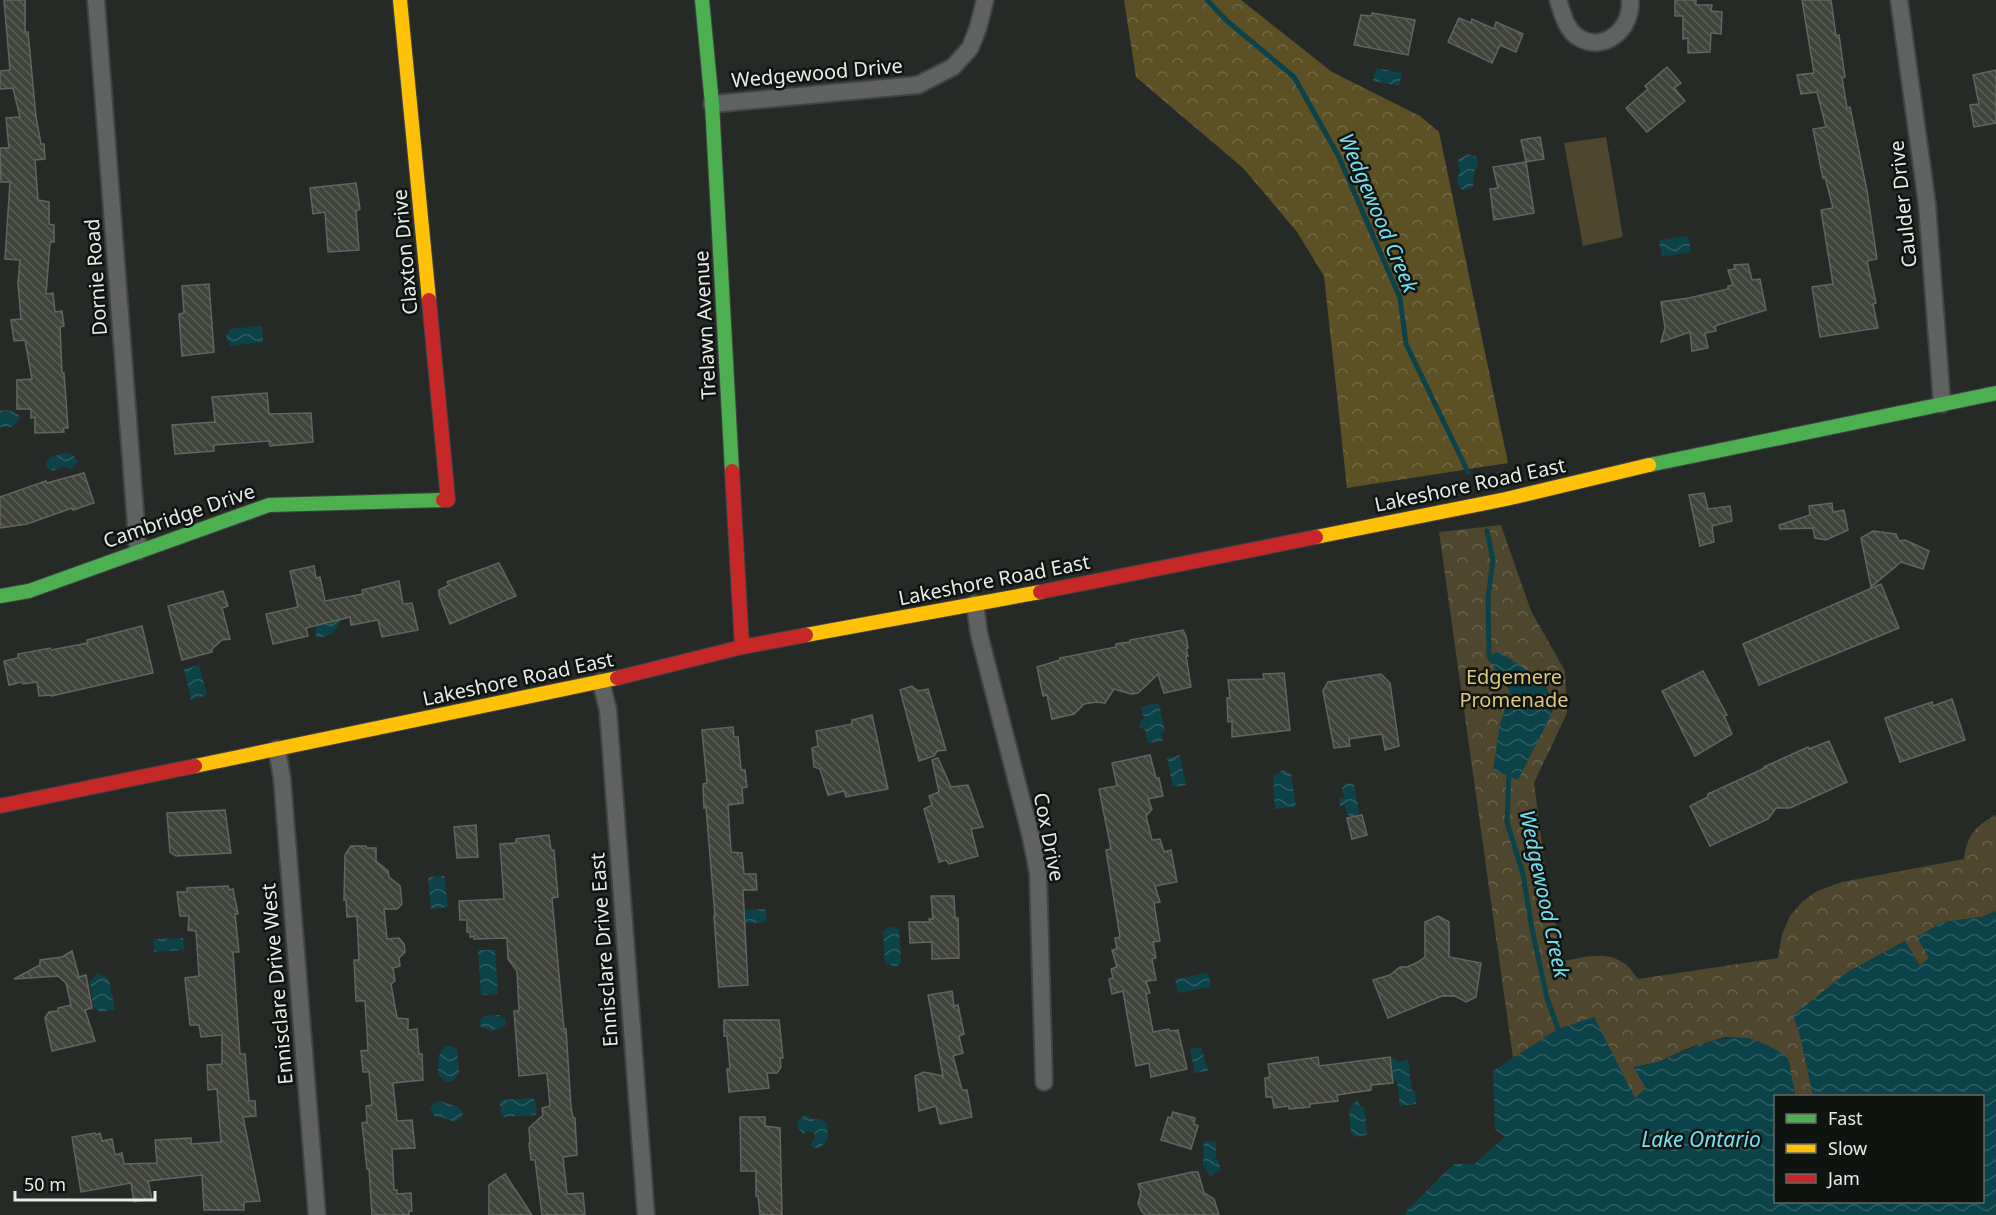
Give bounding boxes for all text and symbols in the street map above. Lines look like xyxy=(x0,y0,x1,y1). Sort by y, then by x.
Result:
street label: Wedgewood Drive xyxy=(730,52,904,93)
water label: Wedgewood Creek xyxy=(1333,129,1426,298)
street label: Caulder Drive xyxy=(1882,139,1923,269)
street label: Claxton Drive xyxy=(386,188,423,316)
street label: Dornie Road xyxy=(78,218,113,336)
street label: Trelawn Avenue xyxy=(687,250,722,400)
street label: Lakeshore Road East xyxy=(1372,451,1568,518)
street label: Cambridge Drive xyxy=(99,477,258,554)
street label: Lakeshore Road East xyxy=(896,548,1092,611)
street label: Lakeshore Road East xyxy=(420,645,616,712)
park label: Edgemere Promenade xyxy=(1459,663,1569,713)
street label: Cox Drive xyxy=(1028,790,1071,883)
water label: Wedgewood Creek xyxy=(1514,808,1577,982)
street label: Ennisclare Drive East xyxy=(583,852,624,1048)
street label: Ennisclare Drive West xyxy=(254,882,299,1086)
legend xyxy=(1774,1095,1984,1203)
text: Fast xyxy=(1828,1106,1863,1130)
water label: Lake Ontario xyxy=(1641,1125,1761,1153)
text: Slow xyxy=(1828,1136,1867,1160)
scale bar xyxy=(15,1164,154,1202)
text: Jam xyxy=(1826,1166,1860,1190)
text: 50 m xyxy=(24,1172,66,1196)

